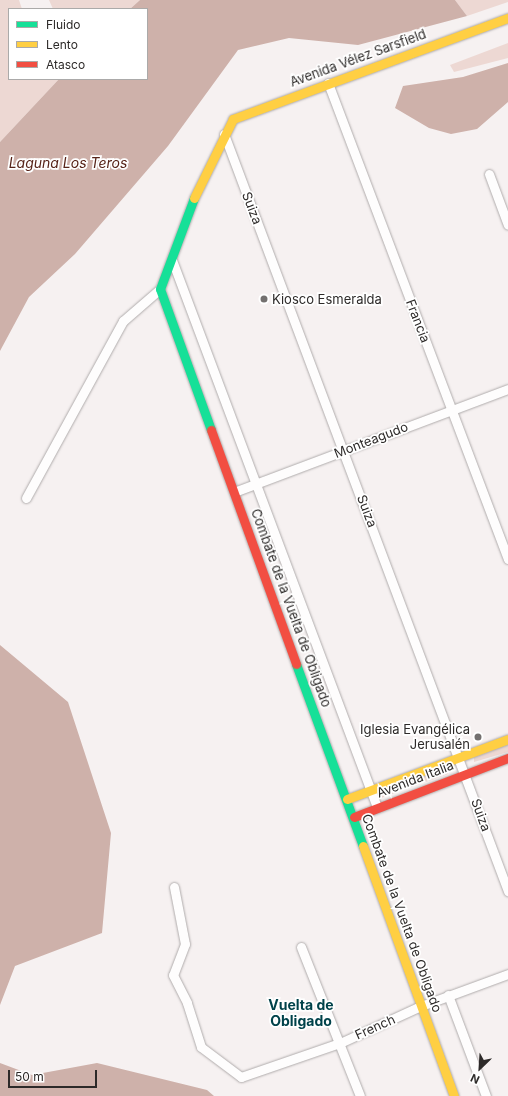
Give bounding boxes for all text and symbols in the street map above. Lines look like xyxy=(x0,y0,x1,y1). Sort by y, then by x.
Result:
legend xyxy=(8,8,148,80)
text: Fluido xyxy=(46,17,81,32)
street label: Avenida Vélez Sarsfield xyxy=(288,26,428,90)
text: Lento xyxy=(46,37,78,52)
text: Atasco xyxy=(46,57,85,72)
water label: Laguna Los Teros xyxy=(9,155,127,171)
street label: Suiza xyxy=(239,189,265,227)
place label: Kiosco Esmeralda xyxy=(272,291,382,307)
marker: Kiosco Esmeralda xyxy=(259,294,269,304)
street label: Francia xyxy=(403,297,433,345)
street label: Monteagudo xyxy=(332,419,410,461)
street label: Suiza xyxy=(354,492,380,530)
street label: Combate de la Vuelta de Obligado xyxy=(248,507,334,709)
place label: Iglesia Evangélica Jerusalén xyxy=(360,722,470,753)
marker: Iglesia Evangélica Jerusalén xyxy=(473,732,483,742)
street label: Avenida Italia xyxy=(374,757,456,801)
street label: Suiza xyxy=(468,797,494,833)
street label: Combate de la Vuelta de Obligado xyxy=(359,812,445,1014)
district label: Vuelta de Obligado xyxy=(268,997,334,1030)
street label: French xyxy=(352,1011,398,1043)
north arrow xyxy=(460,1048,500,1088)
scale bar xyxy=(10,1062,99,1088)
text: 50 m xyxy=(15,1069,44,1084)
text: N xyxy=(468,1071,482,1087)

